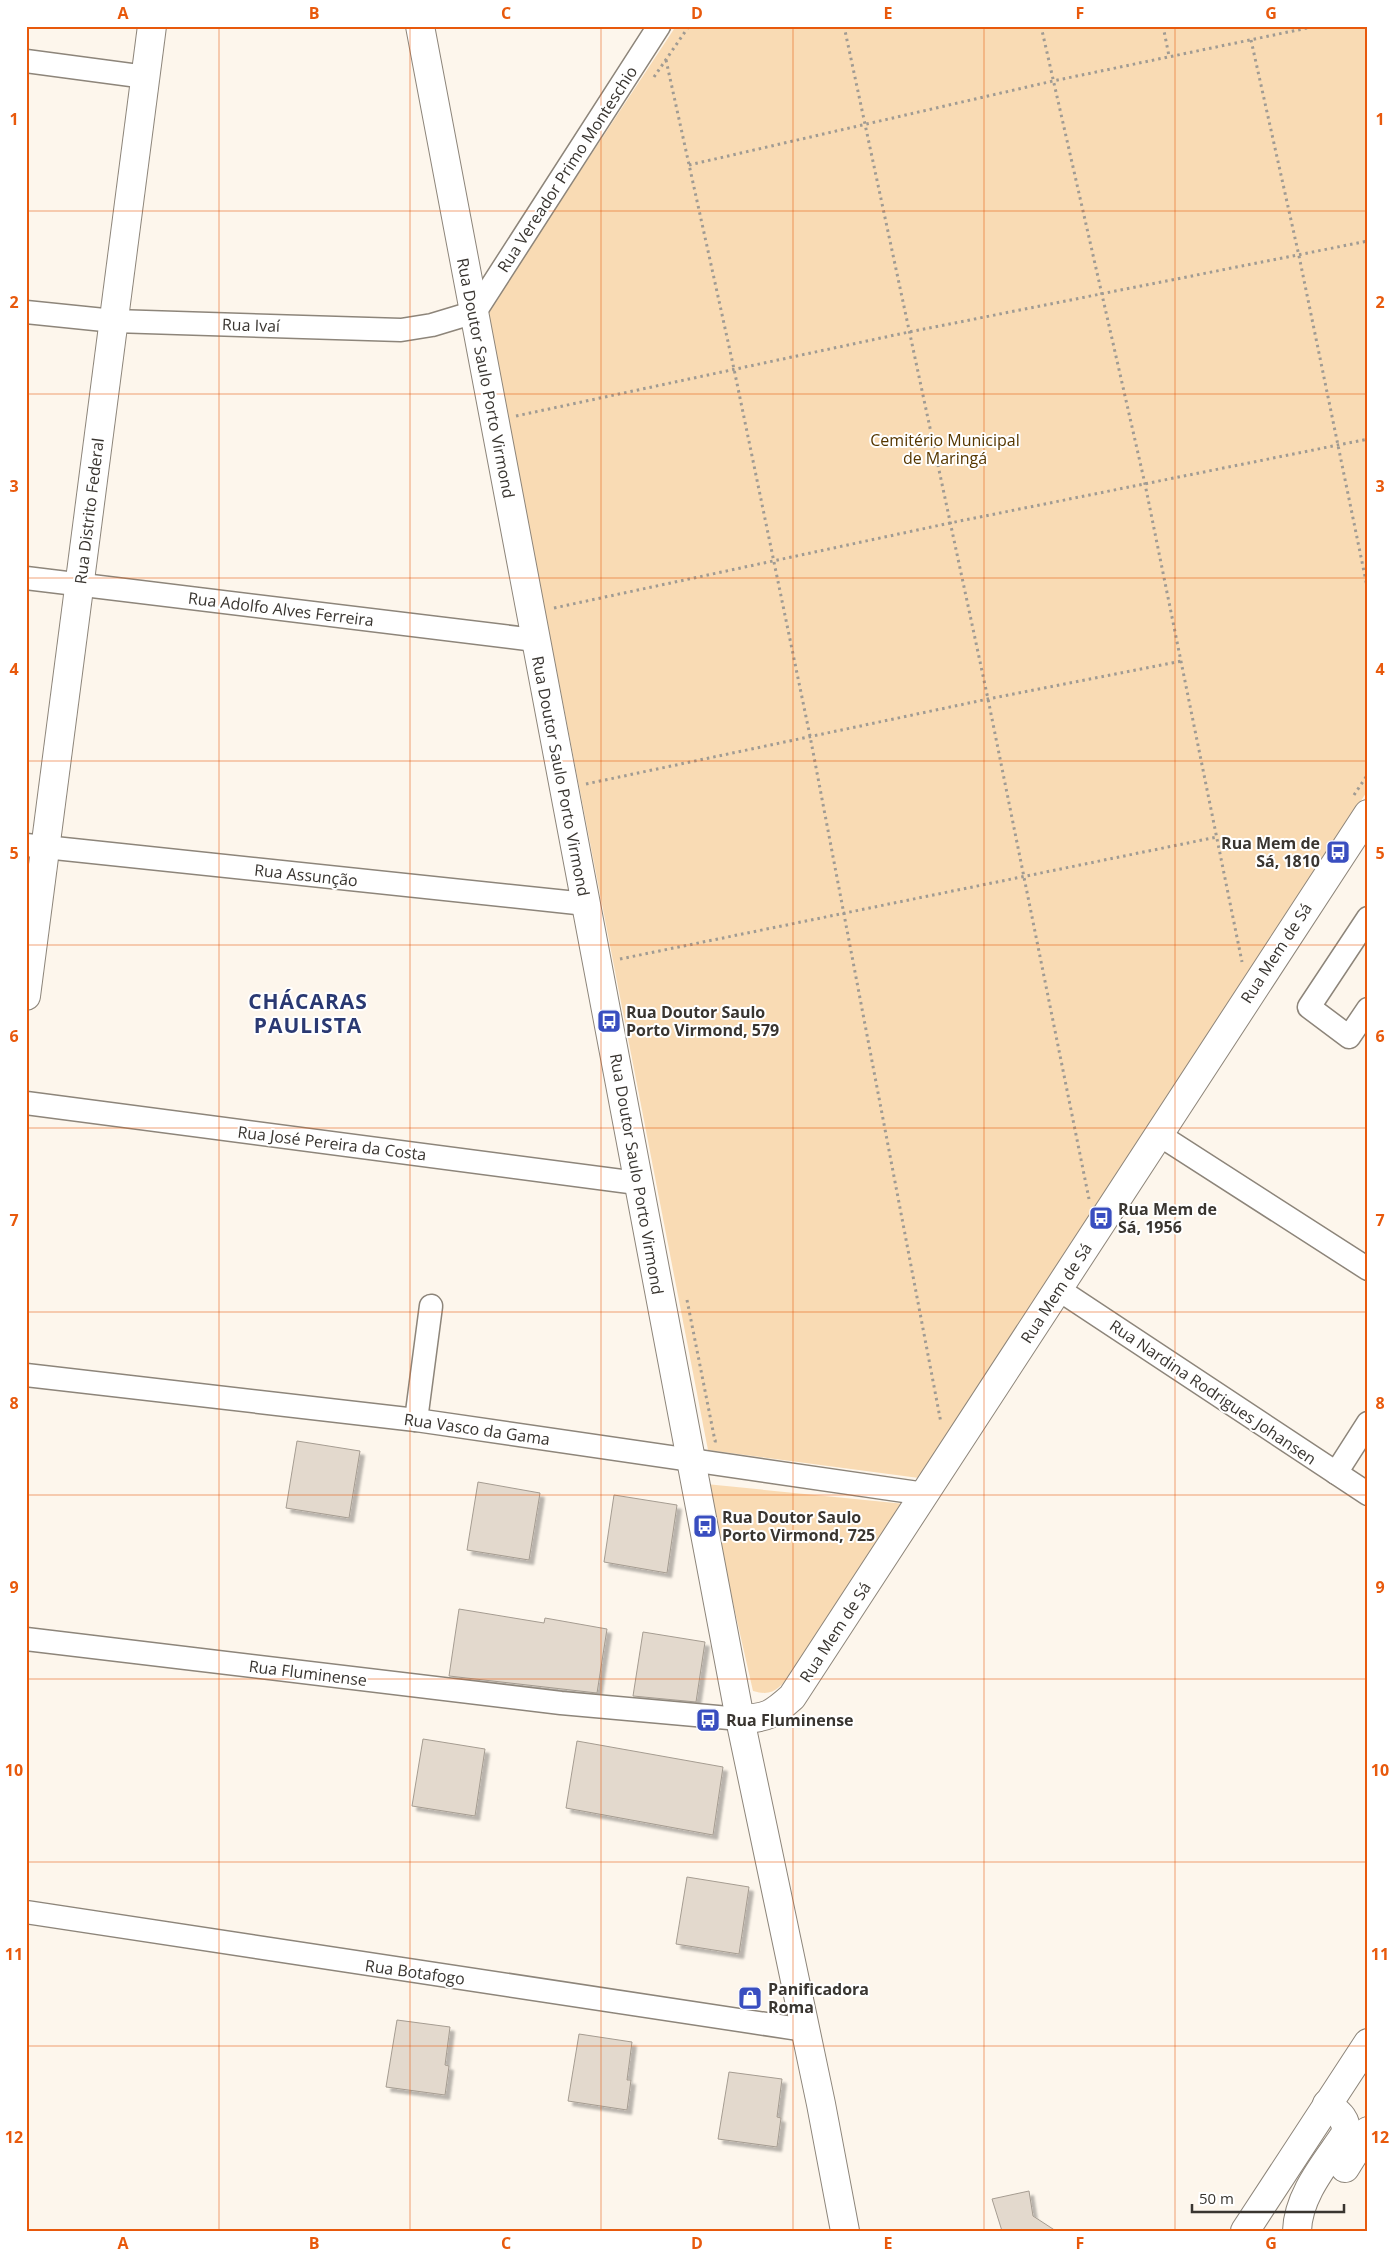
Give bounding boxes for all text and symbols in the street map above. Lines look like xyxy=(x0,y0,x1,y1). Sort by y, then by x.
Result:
text: A xyxy=(117,2,129,24)
text: B xyxy=(309,2,319,24)
text: C xyxy=(501,2,511,24)
text: D xyxy=(691,2,703,24)
text: E xyxy=(884,2,893,24)
text: F xyxy=(1076,2,1084,24)
text: G xyxy=(1265,2,1277,24)
street label: Rua Vereador Primo Monteschio xyxy=(492,62,642,276)
text: 1 xyxy=(9,108,19,130)
text: 1 xyxy=(1375,108,1385,130)
street label: Rua Doutor Saulo Porto Virmond xyxy=(452,256,520,500)
text: 2 xyxy=(9,291,19,313)
text: 2 xyxy=(1375,291,1385,313)
street label: Rua Ivaí xyxy=(222,313,281,337)
park label: Cemitério Municipal de Maringá xyxy=(870,429,1020,469)
street label: Rua Distrito Federal xyxy=(69,437,109,585)
text: 3 xyxy=(9,475,19,497)
text: 3 xyxy=(1375,475,1385,497)
street label: Rua Adolfo Alves Ferreira xyxy=(187,587,375,631)
street label: Rua Doutor Saulo Porto Virmond xyxy=(527,654,595,898)
text: 4 xyxy=(9,658,19,680)
text: 4 xyxy=(1375,658,1385,680)
place label: Rua Mem de Sá, 1810 xyxy=(1221,832,1320,872)
bus stop icon: Rua Mem de Sá, 1810 xyxy=(1325,839,1351,865)
text: 5 xyxy=(9,842,19,864)
text: 5 xyxy=(1375,842,1385,864)
street label: Rua Assunção xyxy=(253,859,359,891)
street label: Rua Mem de Sá xyxy=(1235,899,1317,1007)
district label: CHÁCARAS PAULISTA xyxy=(248,987,368,1039)
place label: Rua Doutor Saulo Porto Virmond, 579 xyxy=(626,1001,779,1041)
bus stop icon: Rua Doutor Saulo Porto Virmond, 579 xyxy=(596,1008,622,1034)
text: 6 xyxy=(9,1025,19,1047)
text: 6 xyxy=(1375,1025,1385,1047)
street label: Rua Doutor Saulo Porto Virmond xyxy=(605,1052,669,1296)
street label: Rua José Pereira da Costa xyxy=(236,1121,428,1165)
place label: Rua Mem de Sá, 1956 xyxy=(1118,1198,1217,1238)
bus stop icon: Rua Mem de Sá, 1956 xyxy=(1088,1205,1114,1231)
text: 7 xyxy=(9,1209,19,1231)
text: 7 xyxy=(1375,1209,1385,1231)
street label: Rua Mem de Sá xyxy=(1015,1239,1097,1347)
street label: Rua Nardina Rodrigues Johansen xyxy=(1105,1314,1321,1470)
text: 8 xyxy=(9,1392,19,1414)
text: 8 xyxy=(1375,1392,1385,1414)
street label: Rua Vasco da Gama xyxy=(403,1408,551,1450)
place label: Rua Doutor Saulo Porto Virmond, 725 xyxy=(722,1506,875,1546)
bus stop icon: Rua Doutor Saulo Porto Virmond, 725 xyxy=(692,1513,718,1539)
text: 9 xyxy=(9,1576,19,1598)
text: 9 xyxy=(1375,1576,1385,1598)
street label: Rua Mem de Sá xyxy=(794,1578,876,1686)
street label: Rua Fluminense xyxy=(248,1655,368,1691)
bus stop icon: Rua Fluminense xyxy=(695,1707,721,1733)
place label: Rua Fluminense xyxy=(726,1709,854,1731)
text: 10 xyxy=(5,1759,23,1781)
text: 10 xyxy=(1371,1759,1389,1781)
text: 11 xyxy=(5,1943,23,1965)
text: 11 xyxy=(1371,1943,1389,1965)
street label: Rua Botafogo xyxy=(364,1954,466,1990)
place label: Panificadora Roma xyxy=(768,1978,869,2018)
shop icon: Panificadora Roma xyxy=(737,1985,763,2011)
text: 12 xyxy=(5,2126,23,2148)
text: 12 xyxy=(1371,2126,1389,2148)
scale bar xyxy=(1192,2182,1344,2214)
text: 50 m xyxy=(1199,2188,1234,2208)
text: A xyxy=(117,2232,129,2254)
text: B xyxy=(309,2232,319,2254)
text: C xyxy=(501,2232,511,2254)
text: D xyxy=(691,2232,703,2254)
text: E xyxy=(884,2232,893,2254)
text: F xyxy=(1076,2232,1084,2254)
text: G xyxy=(1265,2232,1277,2254)

